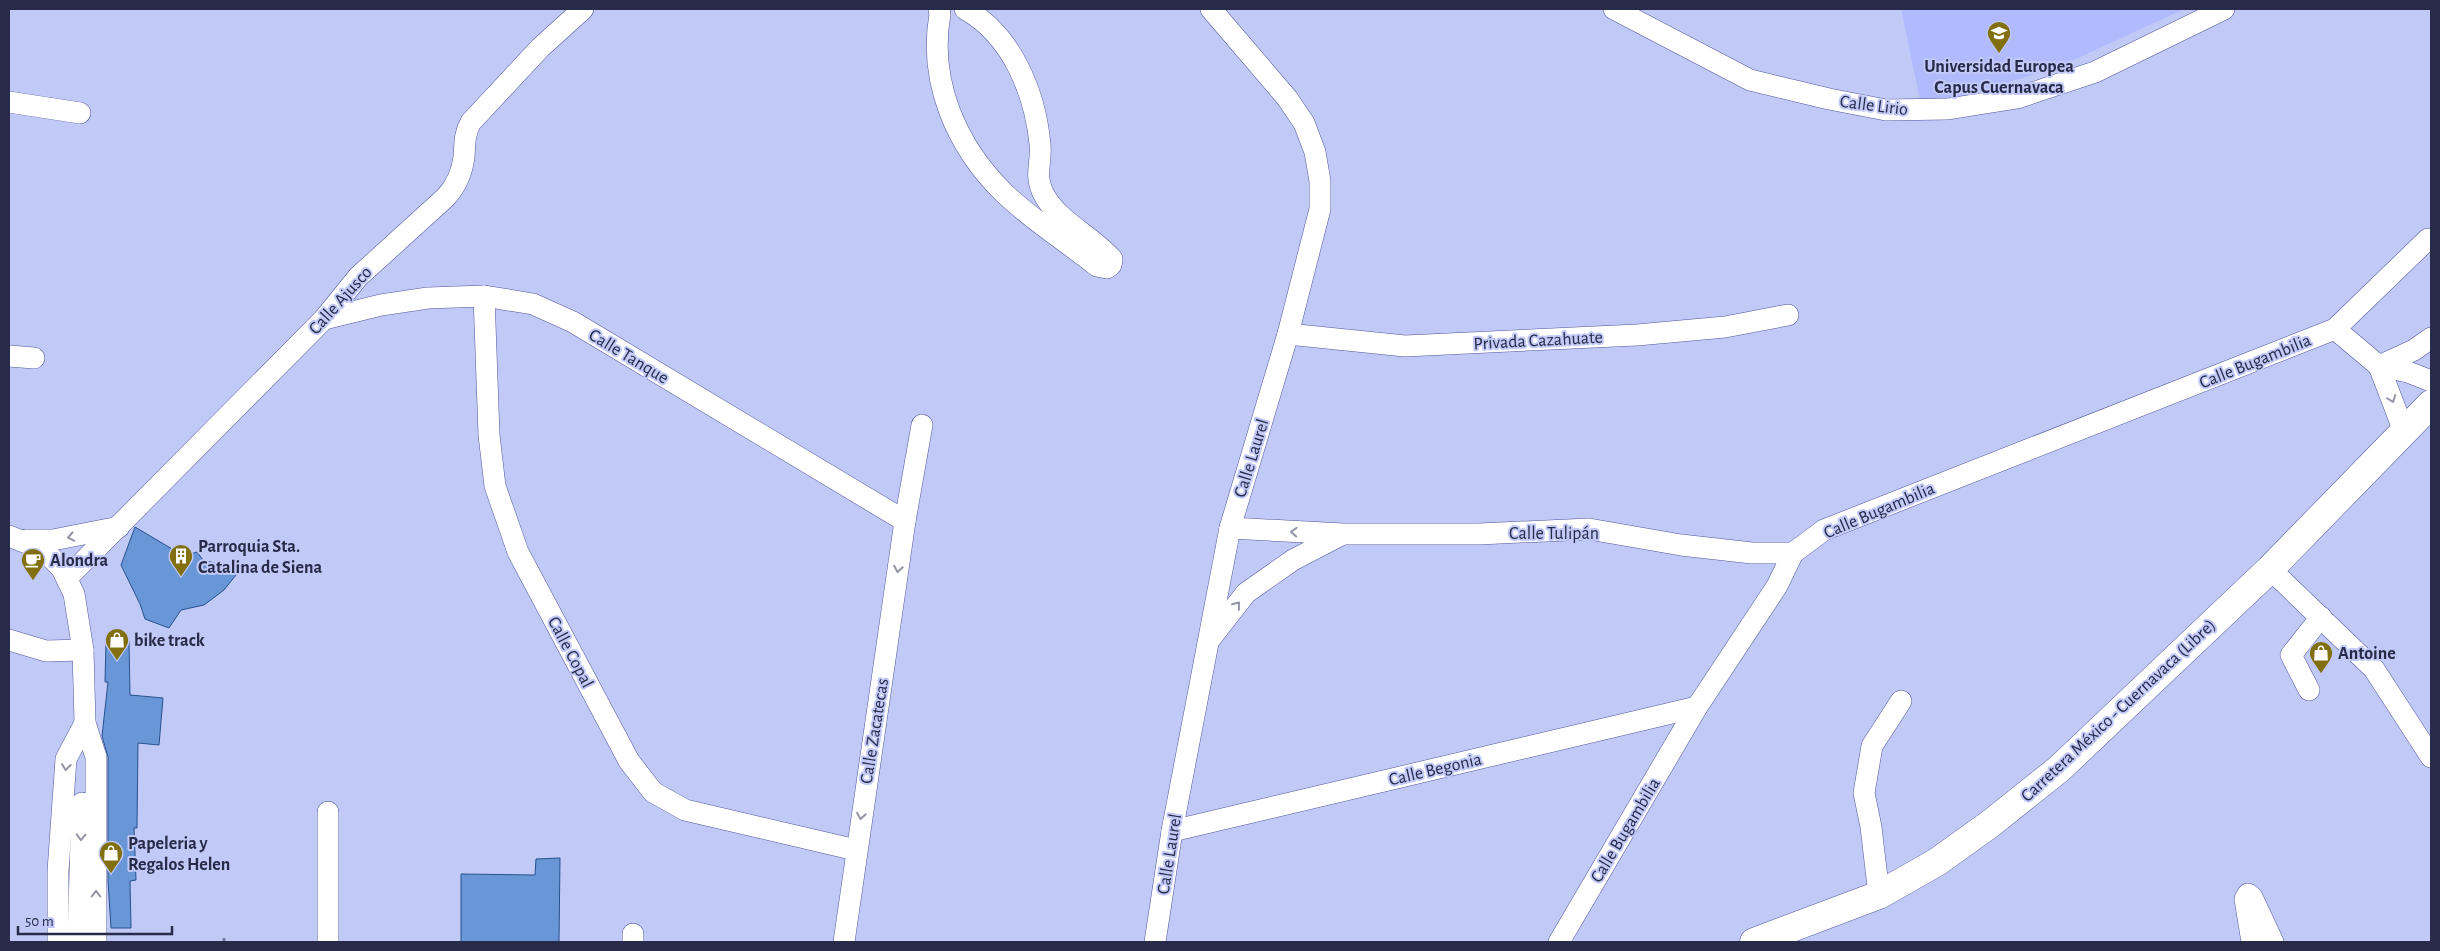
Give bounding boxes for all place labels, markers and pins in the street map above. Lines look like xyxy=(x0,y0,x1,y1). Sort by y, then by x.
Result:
school or university icon: Universidad Europea Capus Cuernavaca xyxy=(1986,20,2012,54)
place label: Universidad Europea Capus Cuernavaca xyxy=(1924,58,2074,97)
place label: Parroquia Sta. Catalina de Siena xyxy=(198,538,322,577)
building icon: Parroquia Sta. Catalina de Siena xyxy=(168,543,194,577)
cafe icon: Alondra xyxy=(20,547,46,581)
place label: Alondra xyxy=(50,552,109,570)
shop icon: bike track xyxy=(104,627,130,661)
place label: bike track xyxy=(134,632,205,650)
shop icon: Antoine xyxy=(2308,640,2334,674)
place label: Antoine xyxy=(2338,645,2396,663)
place label: Papeleria y Regalos Helen xyxy=(128,835,230,874)
shop icon: Papeleria y Regalos Helen xyxy=(98,840,124,874)

